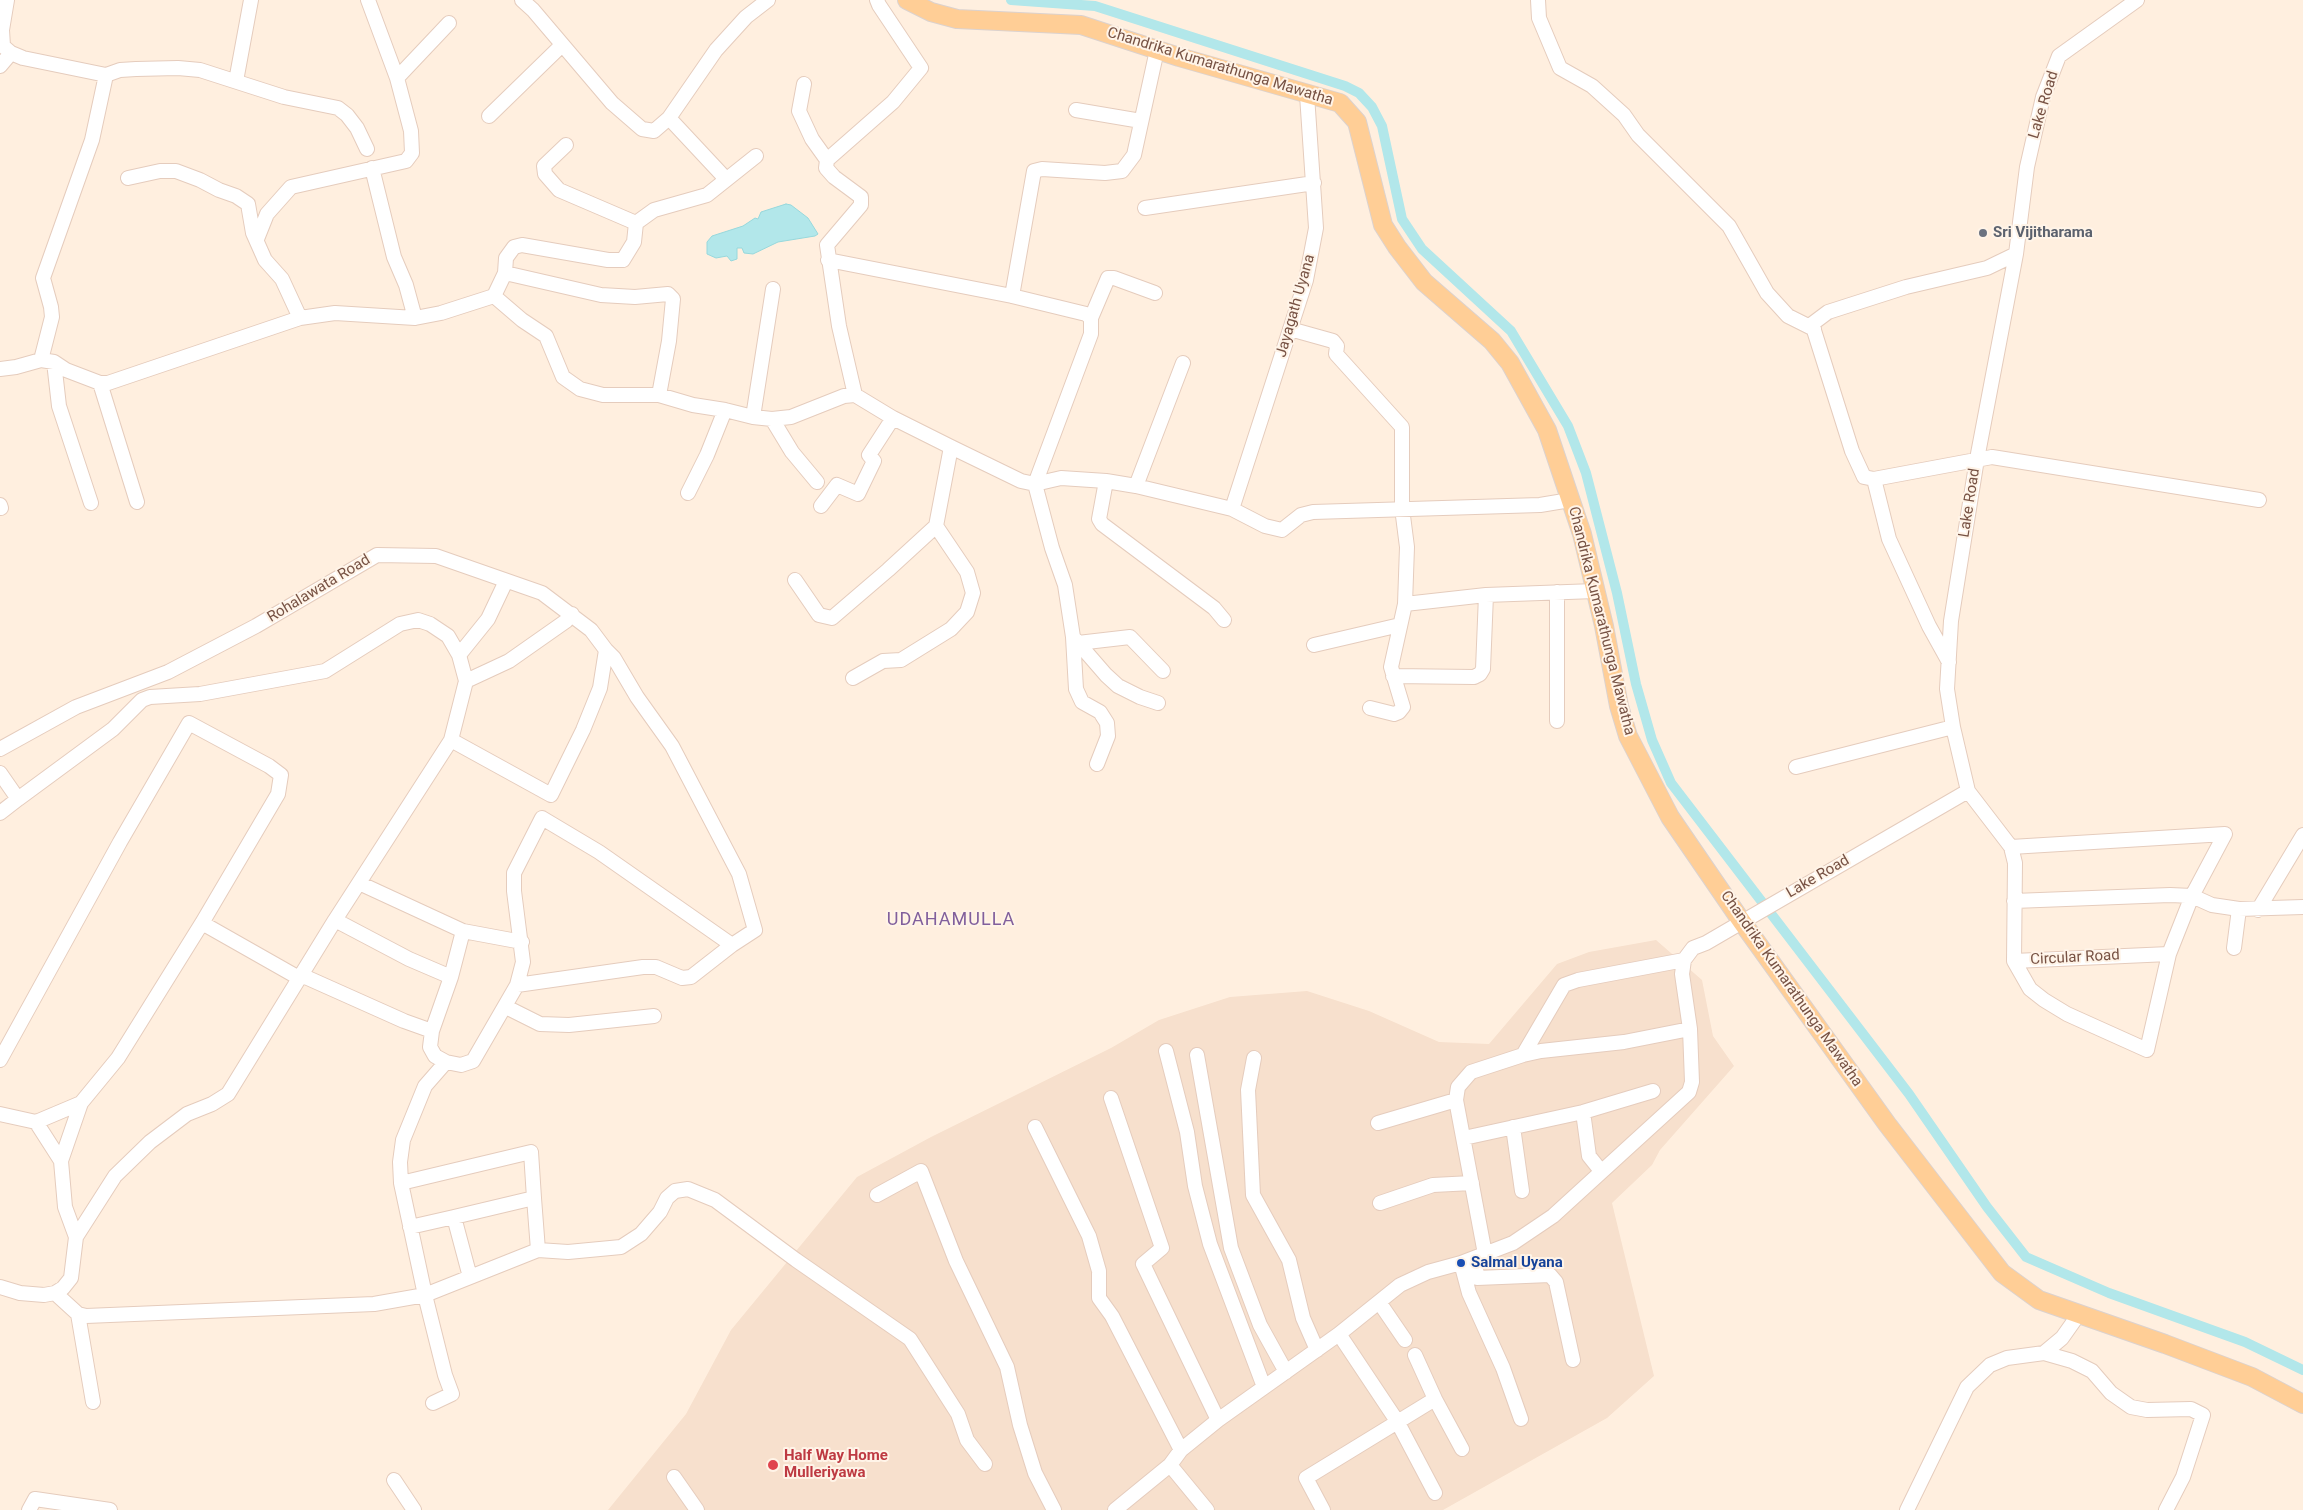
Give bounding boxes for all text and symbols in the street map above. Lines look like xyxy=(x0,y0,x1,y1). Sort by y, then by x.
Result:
street label: Chandrika Kumarathunga Mawatha xyxy=(1105,24,1335,110)
street label: Lake Road xyxy=(2025,69,2063,141)
place label: Sri Vijitharama xyxy=(1993,224,2093,242)
marker: Sri Vijitharama xyxy=(1977,227,1989,239)
street label: Jayagath Uyana xyxy=(1273,252,1319,360)
street label: Lake Road xyxy=(1956,467,1984,539)
street label: Chandrika Kumarathunga Mawatha xyxy=(1564,505,1638,737)
street label: Rohalawata Road xyxy=(264,551,374,627)
street label: Lake Road xyxy=(1783,852,1853,902)
street label: Chandrika Kumarathunga Mawatha xyxy=(1716,888,1866,1090)
district label: UDAHAMULLA xyxy=(886,909,1016,931)
street label: Circular Road xyxy=(2030,947,2120,969)
place label: Salmal Uyana xyxy=(1471,1254,1563,1272)
marker: Salmal Uyana xyxy=(1455,1257,1467,1269)
place label: Half Way Home Mulleriyawa xyxy=(784,1447,888,1482)
marker: Half Way Home Mulleriyawa xyxy=(766,1458,780,1472)

